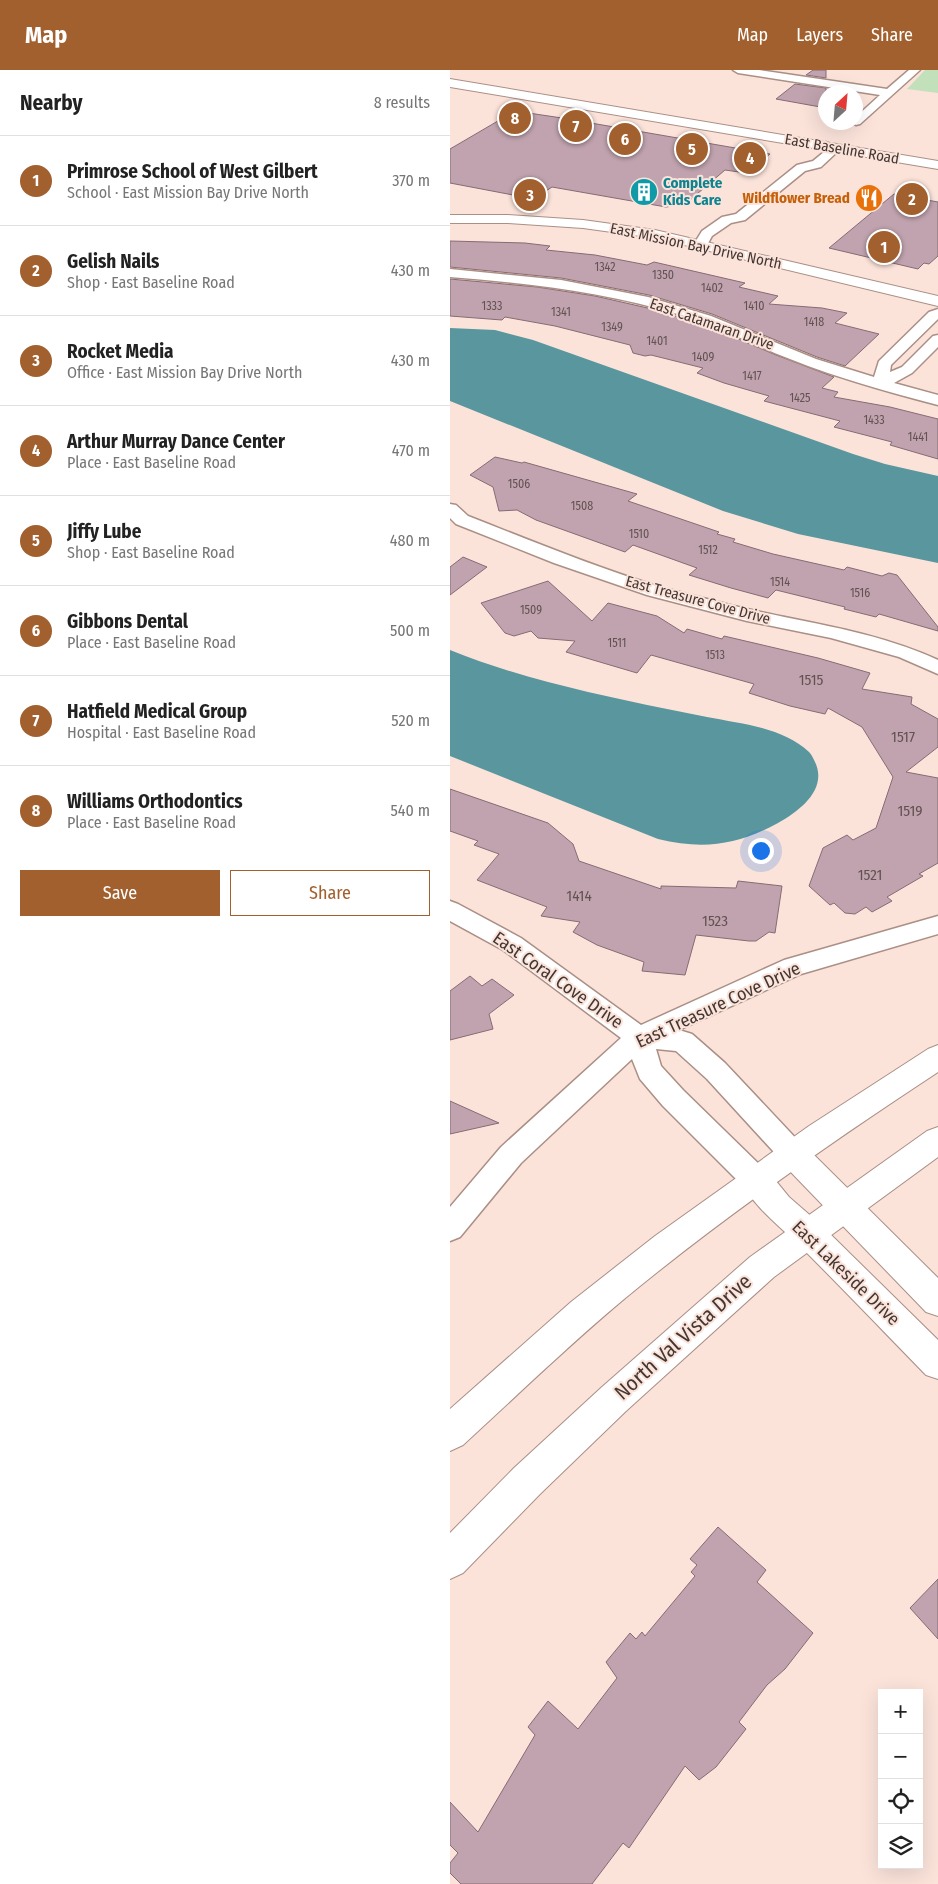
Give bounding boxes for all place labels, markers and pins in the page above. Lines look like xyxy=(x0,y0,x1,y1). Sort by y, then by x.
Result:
pin: 8 xyxy=(499,99,531,137)
pin: 7 xyxy=(560,107,592,145)
pin: 6 xyxy=(609,120,641,158)
pin: 5 xyxy=(676,130,708,168)
pin: 4 xyxy=(734,139,766,177)
place label: Complete Kids Care xyxy=(663,174,723,209)
pin: 3 xyxy=(514,176,546,214)
building icon: Complete Kids Care xyxy=(629,177,659,207)
pin: 2 xyxy=(896,180,928,218)
restaurant icon: Wildflower Bread xyxy=(854,183,884,213)
place label: Wildflower Bread xyxy=(743,189,850,207)
pin: 1 xyxy=(868,228,900,266)

